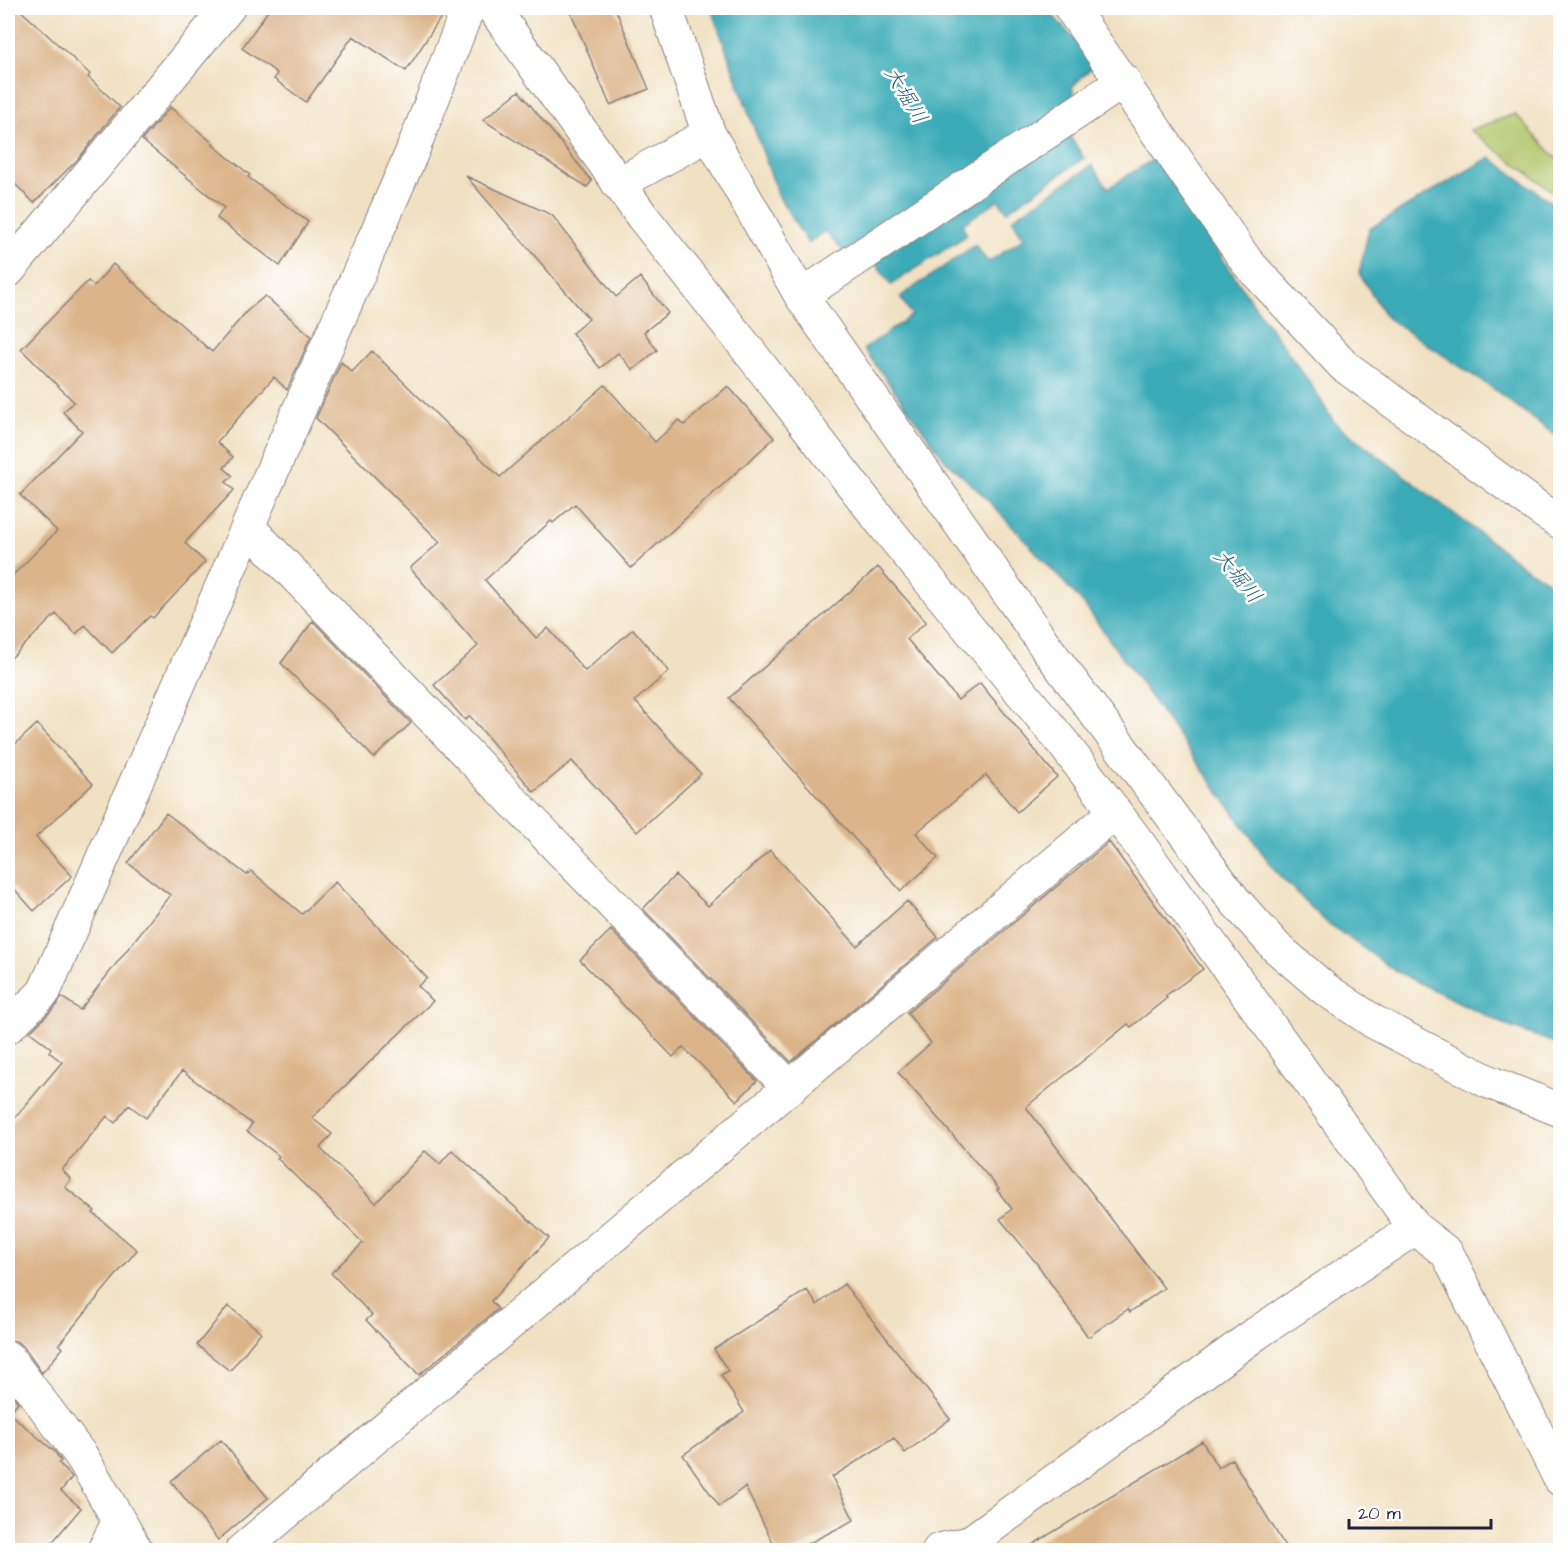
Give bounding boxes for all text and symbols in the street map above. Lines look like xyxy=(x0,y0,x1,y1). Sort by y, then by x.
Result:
water label: 大堀川 xyxy=(877,61,934,130)
water label: 大堀川 xyxy=(1207,543,1269,610)
scale bar xyxy=(1349,1492,1492,1530)
text: 20 m xyxy=(1358,1501,1401,1526)

